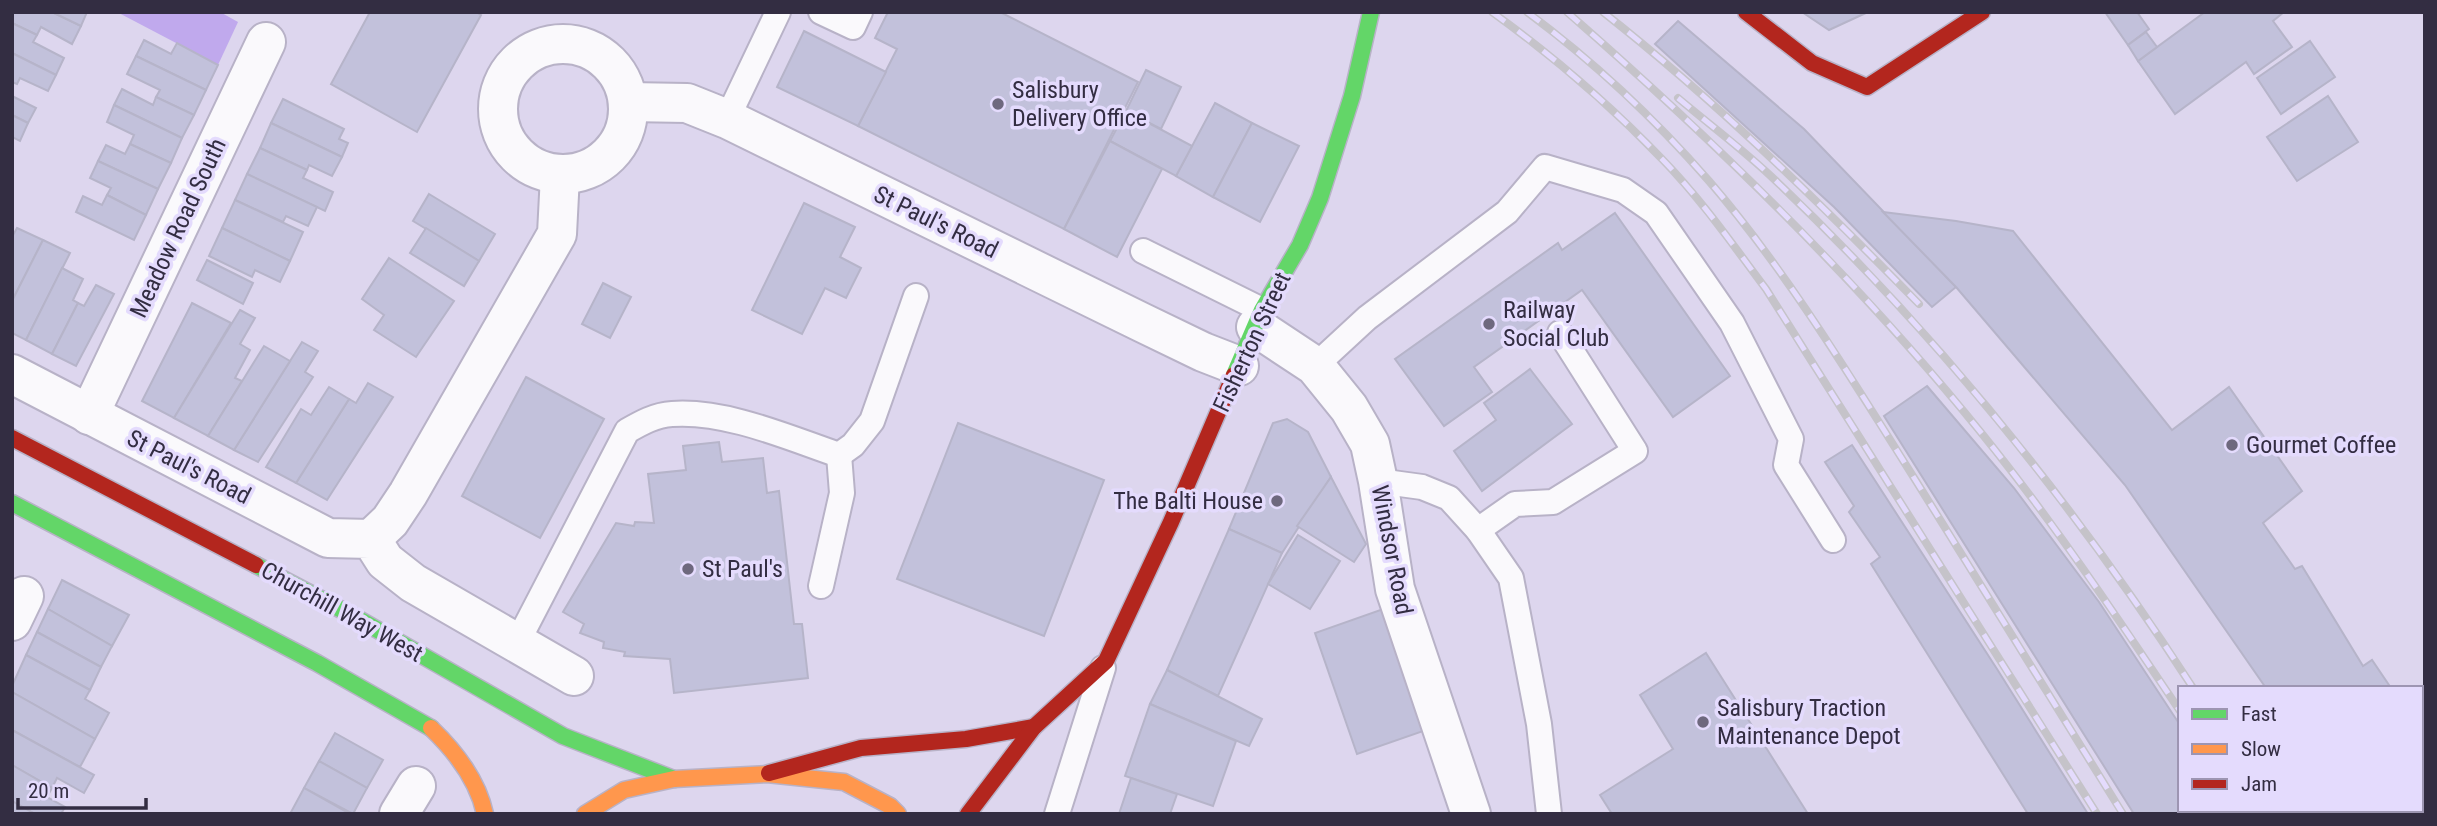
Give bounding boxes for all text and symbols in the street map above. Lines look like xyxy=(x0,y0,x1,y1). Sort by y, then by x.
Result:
place label: Salisbury Delivery Office xyxy=(1012,76,1147,132)
marker: Salisbury Delivery Office xyxy=(990,96,1006,112)
street label: Meadow Road South xyxy=(124,134,232,322)
street label: St Paul's Road xyxy=(869,180,1003,264)
street label: Fisherton Street xyxy=(1207,268,1297,416)
place label: Railway Social Club xyxy=(1503,296,1609,352)
marker: Railway Social Club xyxy=(1481,316,1497,332)
street label: St Paul's Road xyxy=(123,424,255,510)
place label: Gourmet Coffee xyxy=(2246,431,2396,459)
marker: Gourmet Coffee xyxy=(2224,437,2240,453)
street label: Windsor Road xyxy=(1366,483,1418,617)
place label: The Balti House xyxy=(1113,487,1263,515)
marker: The Balti House xyxy=(1269,493,1285,509)
place label: St Paul's xyxy=(702,555,783,583)
street label: Churchill Way West xyxy=(256,556,428,668)
marker: St Paul's xyxy=(680,561,696,577)
legend xyxy=(2178,686,2423,812)
place label: Salisbury Traction Maintenance Depot xyxy=(1717,694,1901,750)
text: Fast xyxy=(2241,702,2277,726)
marker: Salisbury Traction Maintenance Depot xyxy=(1695,714,1711,730)
text: Slow xyxy=(2241,737,2281,761)
scale bar xyxy=(18,766,145,810)
text: Jam xyxy=(2241,772,2277,796)
text: 20 m xyxy=(28,779,69,803)

